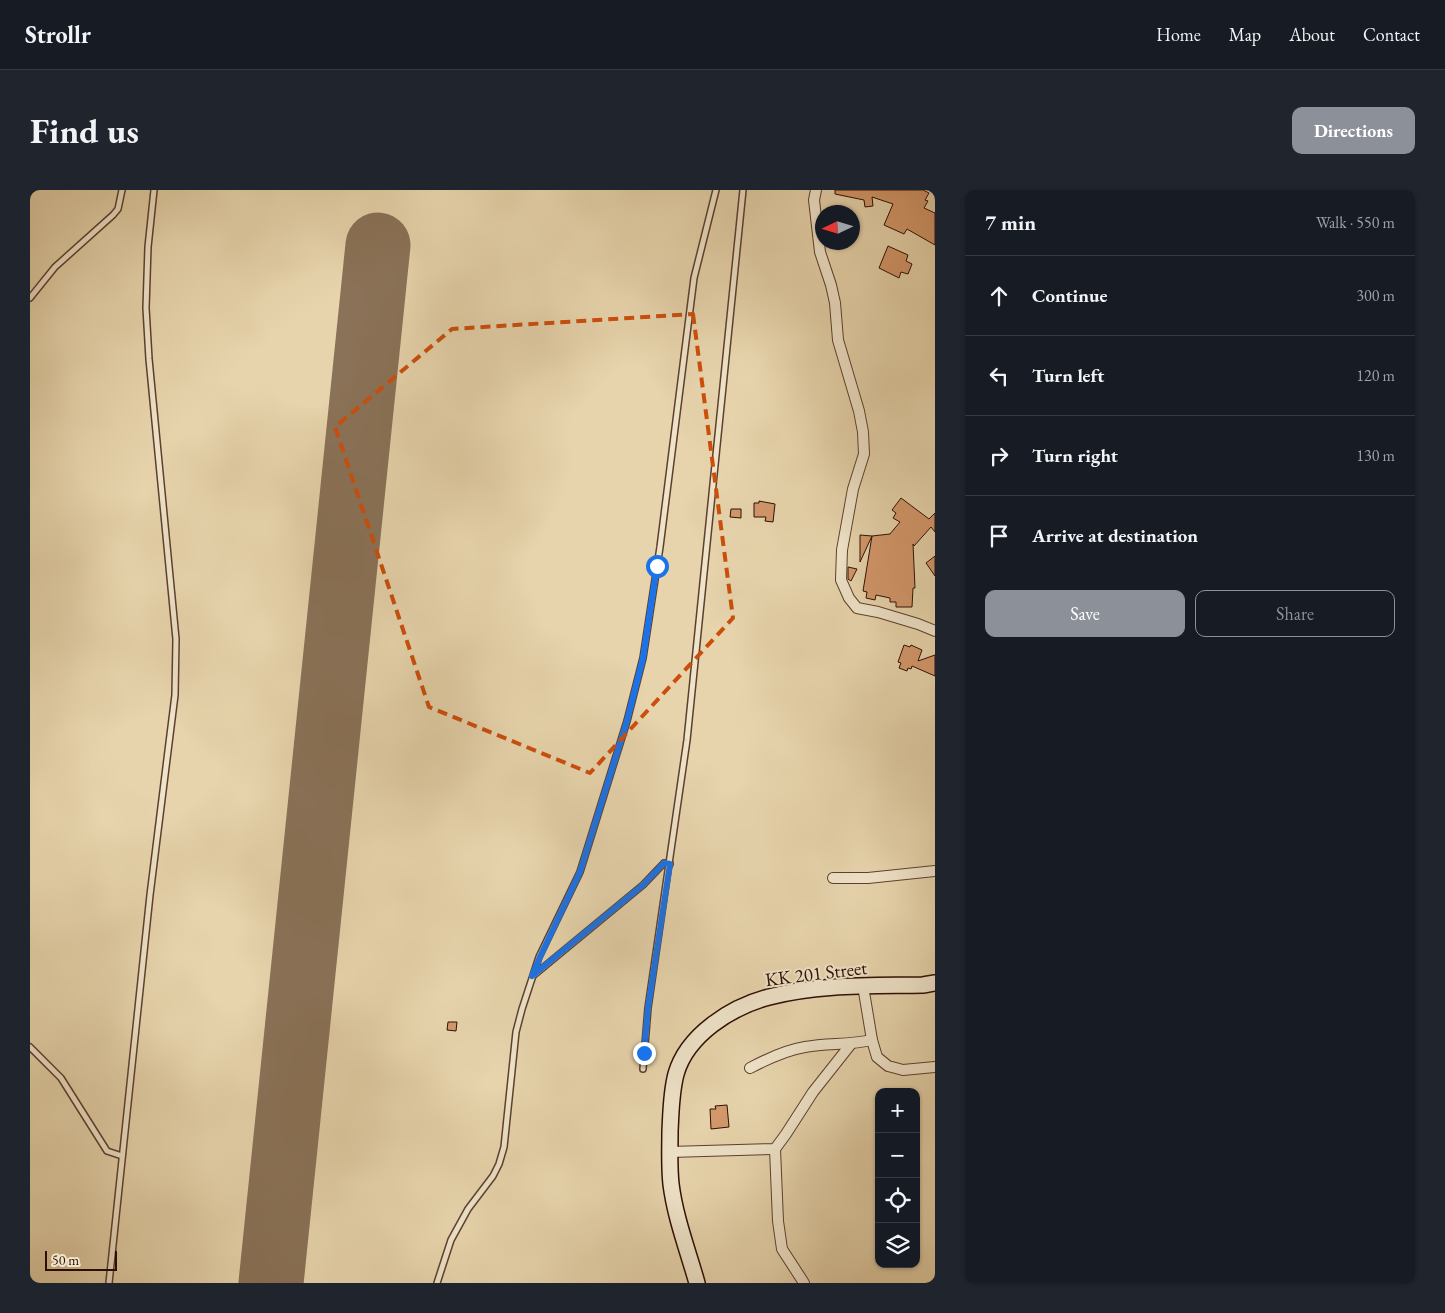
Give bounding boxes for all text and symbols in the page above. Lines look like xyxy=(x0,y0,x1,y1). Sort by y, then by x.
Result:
text: Strollr xyxy=(25,19,91,50)
text: Home xyxy=(1156,23,1201,46)
text: Map xyxy=(1229,23,1261,46)
text: About xyxy=(1289,23,1335,46)
text: Contact xyxy=(1363,23,1420,46)
button: Directions xyxy=(1292,107,1415,154)
text: Find us xyxy=(30,108,139,153)
north arrow xyxy=(815,205,860,250)
text: 7 min xyxy=(985,209,1036,236)
text: Walk · 550 m xyxy=(1316,212,1395,233)
icon: ahead xyxy=(985,282,1013,310)
text: Continue xyxy=(1032,283,1107,308)
text: 300 m xyxy=(1356,285,1395,306)
icon: left xyxy=(985,362,1013,390)
text: Turn left xyxy=(1032,363,1104,388)
text: 120 m xyxy=(1356,365,1395,386)
icon: right xyxy=(985,442,1013,470)
text: Turn right xyxy=(1032,443,1118,468)
text: 130 m xyxy=(1356,445,1395,466)
icon: arrive xyxy=(985,522,1013,550)
text: Arrive at destination xyxy=(1032,523,1198,548)
route start xyxy=(646,555,669,578)
button: Save xyxy=(985,590,1185,637)
button: Share xyxy=(1195,590,1395,637)
street label: KK 201 Street xyxy=(764,955,869,992)
route end xyxy=(633,1042,656,1065)
map controls xyxy=(875,1088,920,1268)
button: + xyxy=(875,1088,920,1133)
button: − xyxy=(875,1133,920,1178)
button: locate xyxy=(875,1178,920,1223)
button: layers xyxy=(875,1223,920,1268)
scale bar xyxy=(45,1248,118,1271)
text: 50 m xyxy=(52,1251,79,1269)

